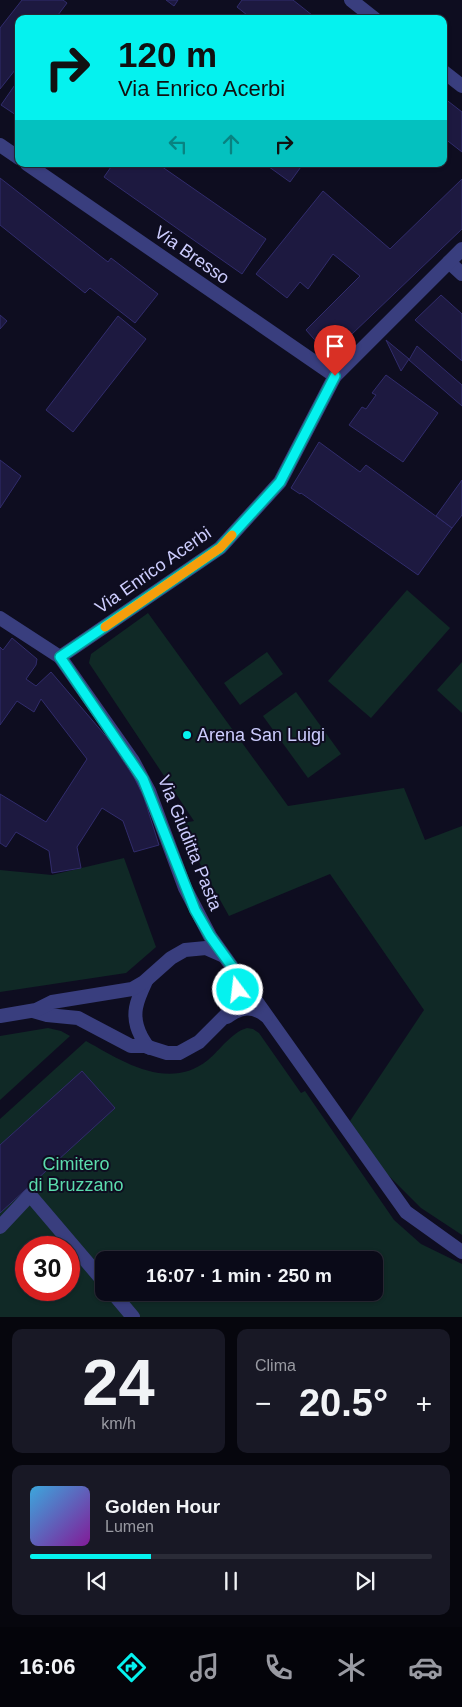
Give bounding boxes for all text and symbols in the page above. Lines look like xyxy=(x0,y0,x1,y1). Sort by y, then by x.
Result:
icon: right xyxy=(35,35,100,100)
text: 120 m xyxy=(118,35,217,74)
text: Via Enrico Acerbi xyxy=(118,76,285,101)
icon: left xyxy=(164,130,192,158)
icon: ahead xyxy=(217,130,245,158)
icon: right xyxy=(270,130,298,158)
street label: Via Bresso xyxy=(151,222,233,288)
pin xyxy=(314,325,356,376)
icon: arrive xyxy=(321,332,349,360)
street label: Via Enrico Acerbi xyxy=(91,523,215,617)
place label: Arena San Luigi xyxy=(197,725,325,745)
marker: Arena San Luigi xyxy=(181,729,193,741)
street label: Via Giuditta Pasta xyxy=(154,773,227,914)
position arrow xyxy=(211,963,263,1015)
park label: Cimitero di Bruzzano xyxy=(28,1154,124,1195)
speed limit sign: 30 xyxy=(15,1236,80,1301)
text: 16:07 · 1 min · 250 m xyxy=(146,1265,332,1286)
text: 24 xyxy=(82,1346,155,1419)
text: Clima xyxy=(255,1357,296,1374)
text: 20.5° xyxy=(299,1382,388,1424)
text: − xyxy=(255,1388,271,1419)
text: + xyxy=(416,1388,432,1419)
text: km/h xyxy=(101,1415,136,1432)
text: Golden Hour xyxy=(105,1496,220,1517)
text: Lumen xyxy=(105,1518,154,1535)
icon: previous xyxy=(83,1567,111,1595)
icon: pause xyxy=(217,1567,245,1595)
icon: next xyxy=(351,1567,379,1595)
icon: directions xyxy=(114,1650,149,1685)
icon: music xyxy=(187,1650,222,1685)
icon: phone xyxy=(261,1650,296,1685)
icon: climate xyxy=(334,1650,369,1685)
icon: car xyxy=(408,1650,443,1685)
text: 16:06 xyxy=(19,1654,76,1679)

